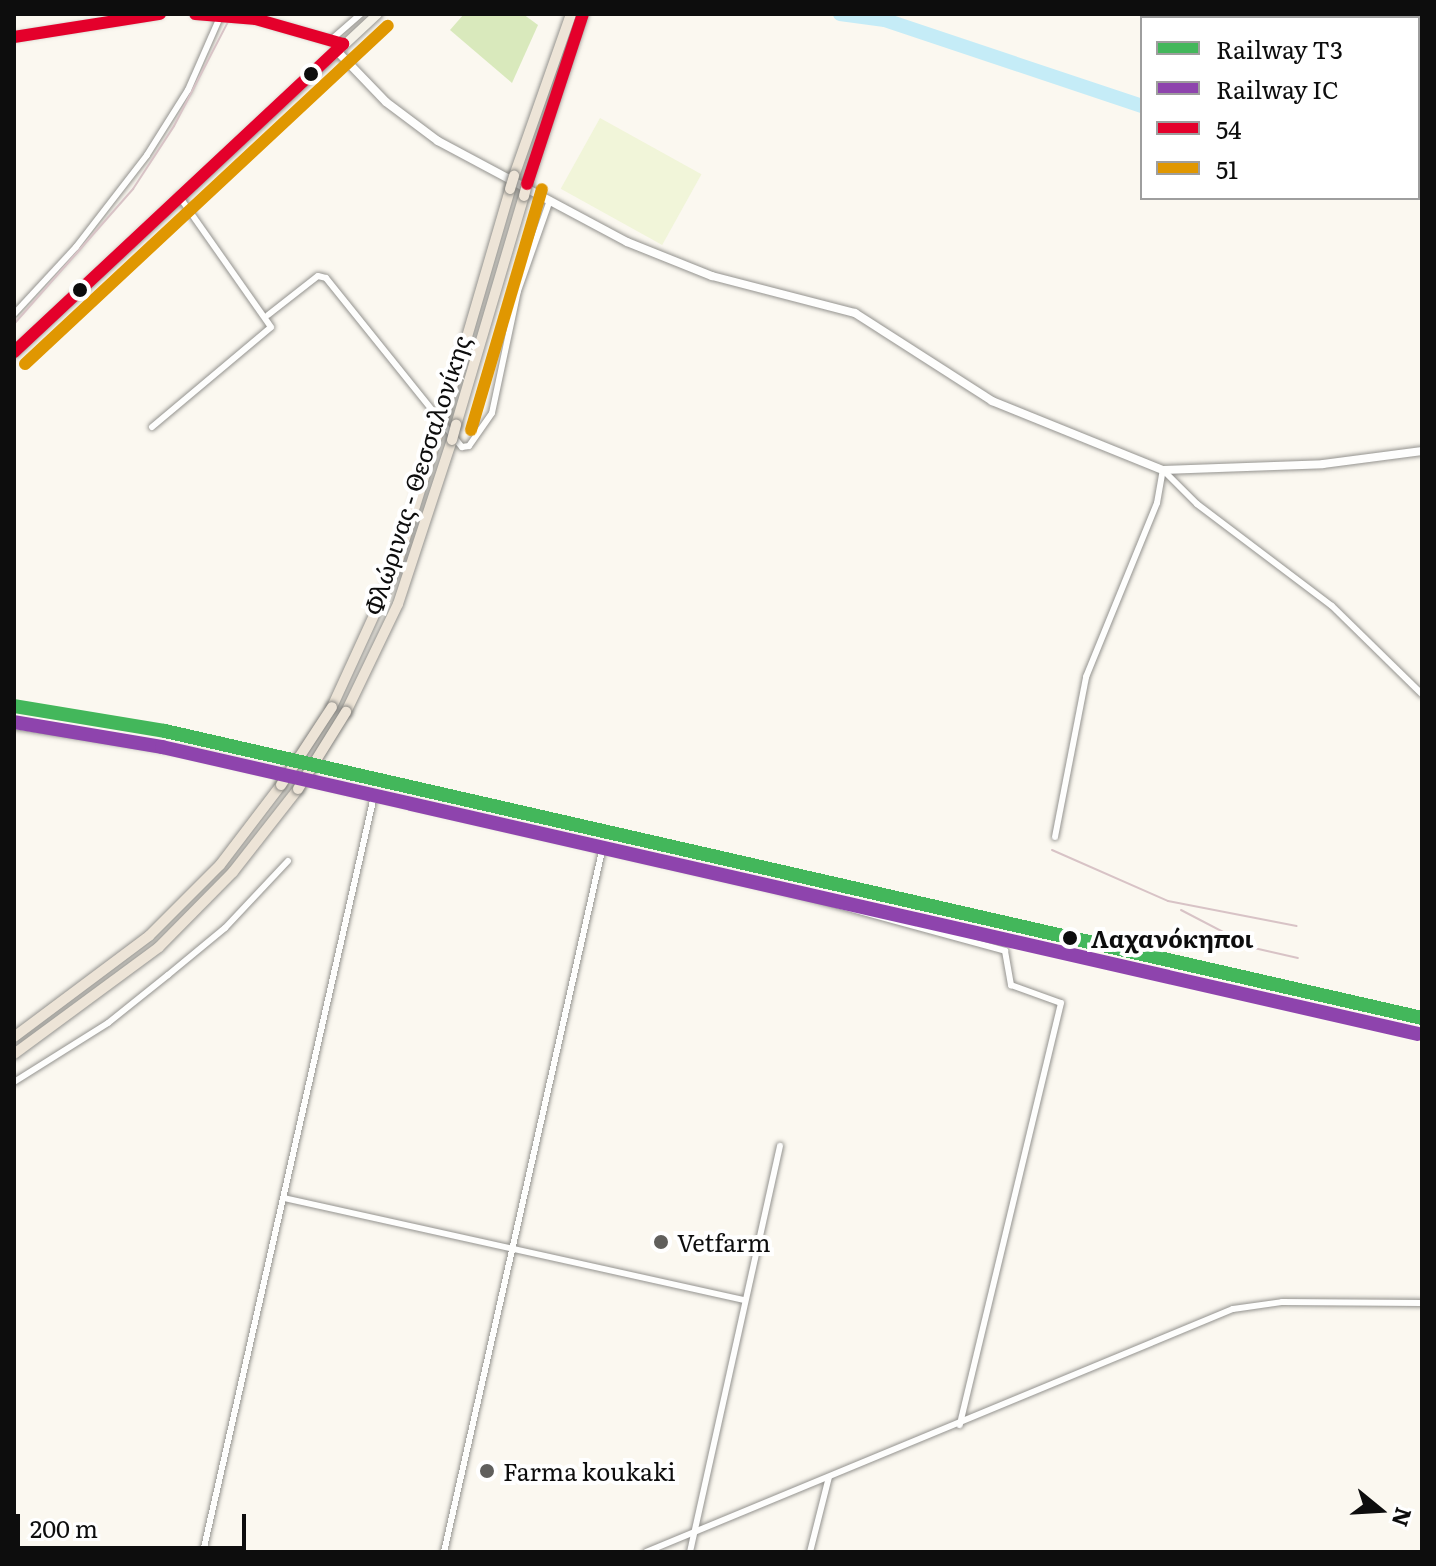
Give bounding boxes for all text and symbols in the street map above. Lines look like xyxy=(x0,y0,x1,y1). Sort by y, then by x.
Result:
legend xyxy=(1140,16,1420,200)
text: Railway T3 xyxy=(1216,31,1343,66)
unlabelled marker xyxy=(303,66,319,82)
text: Railway IC xyxy=(1216,71,1339,106)
text: 54 xyxy=(1216,111,1241,146)
text: 51 xyxy=(1216,151,1238,186)
unlabelled marker xyxy=(72,282,88,298)
street label: Φλώρινας - Θεσσαλονίκης xyxy=(357,332,475,618)
marker: Λαχανόκηποι xyxy=(1056,924,1084,952)
place label: Λαχανόκηποι xyxy=(1091,924,1253,952)
place label: Vetfarm xyxy=(677,1228,771,1256)
marker: Vetfarm xyxy=(652,1233,670,1251)
place label: Farma koukaki xyxy=(503,1457,676,1485)
marker: Farma koukaki xyxy=(478,1462,496,1480)
north arrow xyxy=(1340,1470,1420,1550)
scale bar xyxy=(20,1498,250,1548)
text: N xyxy=(1385,1504,1422,1531)
text: 200 m xyxy=(30,1510,98,1545)

